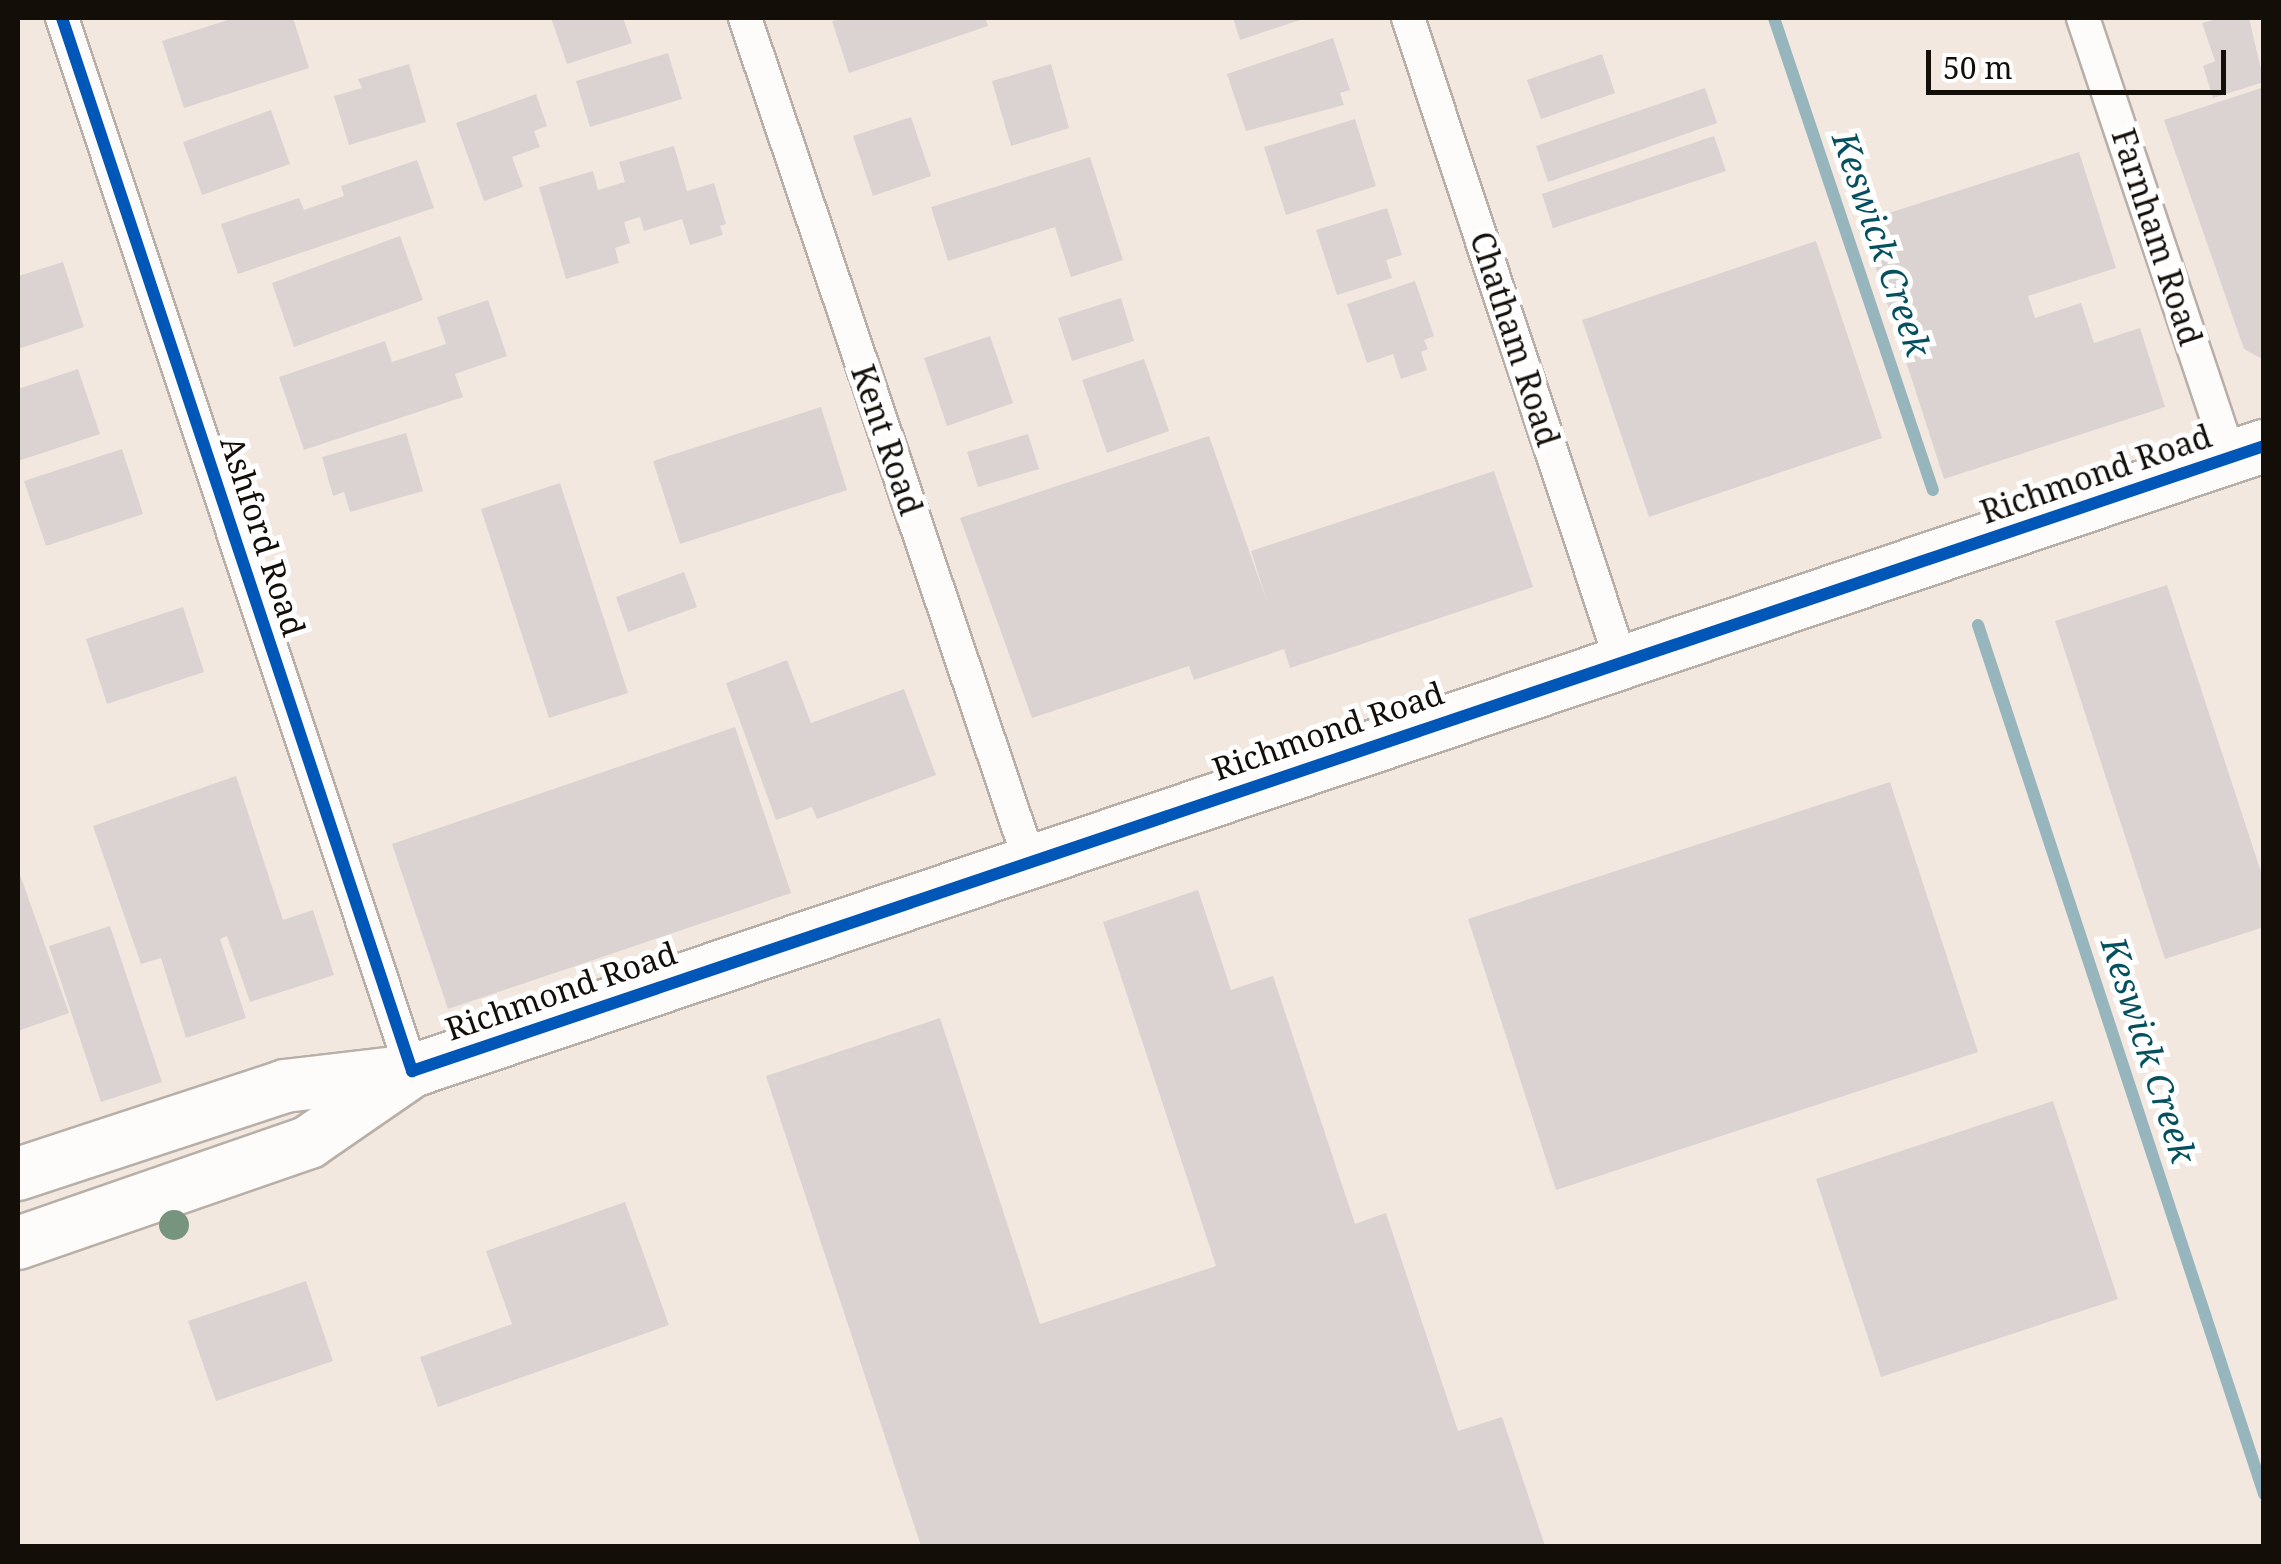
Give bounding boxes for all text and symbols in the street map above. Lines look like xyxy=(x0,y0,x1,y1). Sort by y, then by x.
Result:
scale bar xyxy=(1931,30,2231,92)
text: 50 m xyxy=(1943,47,2013,88)
street label: Farnham Road xyxy=(2104,124,2210,350)
water label: Keswick Creek xyxy=(1824,126,1940,362)
street label: Chatham Road xyxy=(1462,227,1568,451)
street label: Kent Road xyxy=(843,360,931,520)
street label: Richmond Road xyxy=(1975,416,2217,532)
street label: Ashford Road xyxy=(213,431,313,641)
street label: Richmond Road xyxy=(1207,673,1449,789)
water label: Keswick Creek xyxy=(2093,932,2205,1168)
street label: Richmond Road xyxy=(440,933,682,1049)

